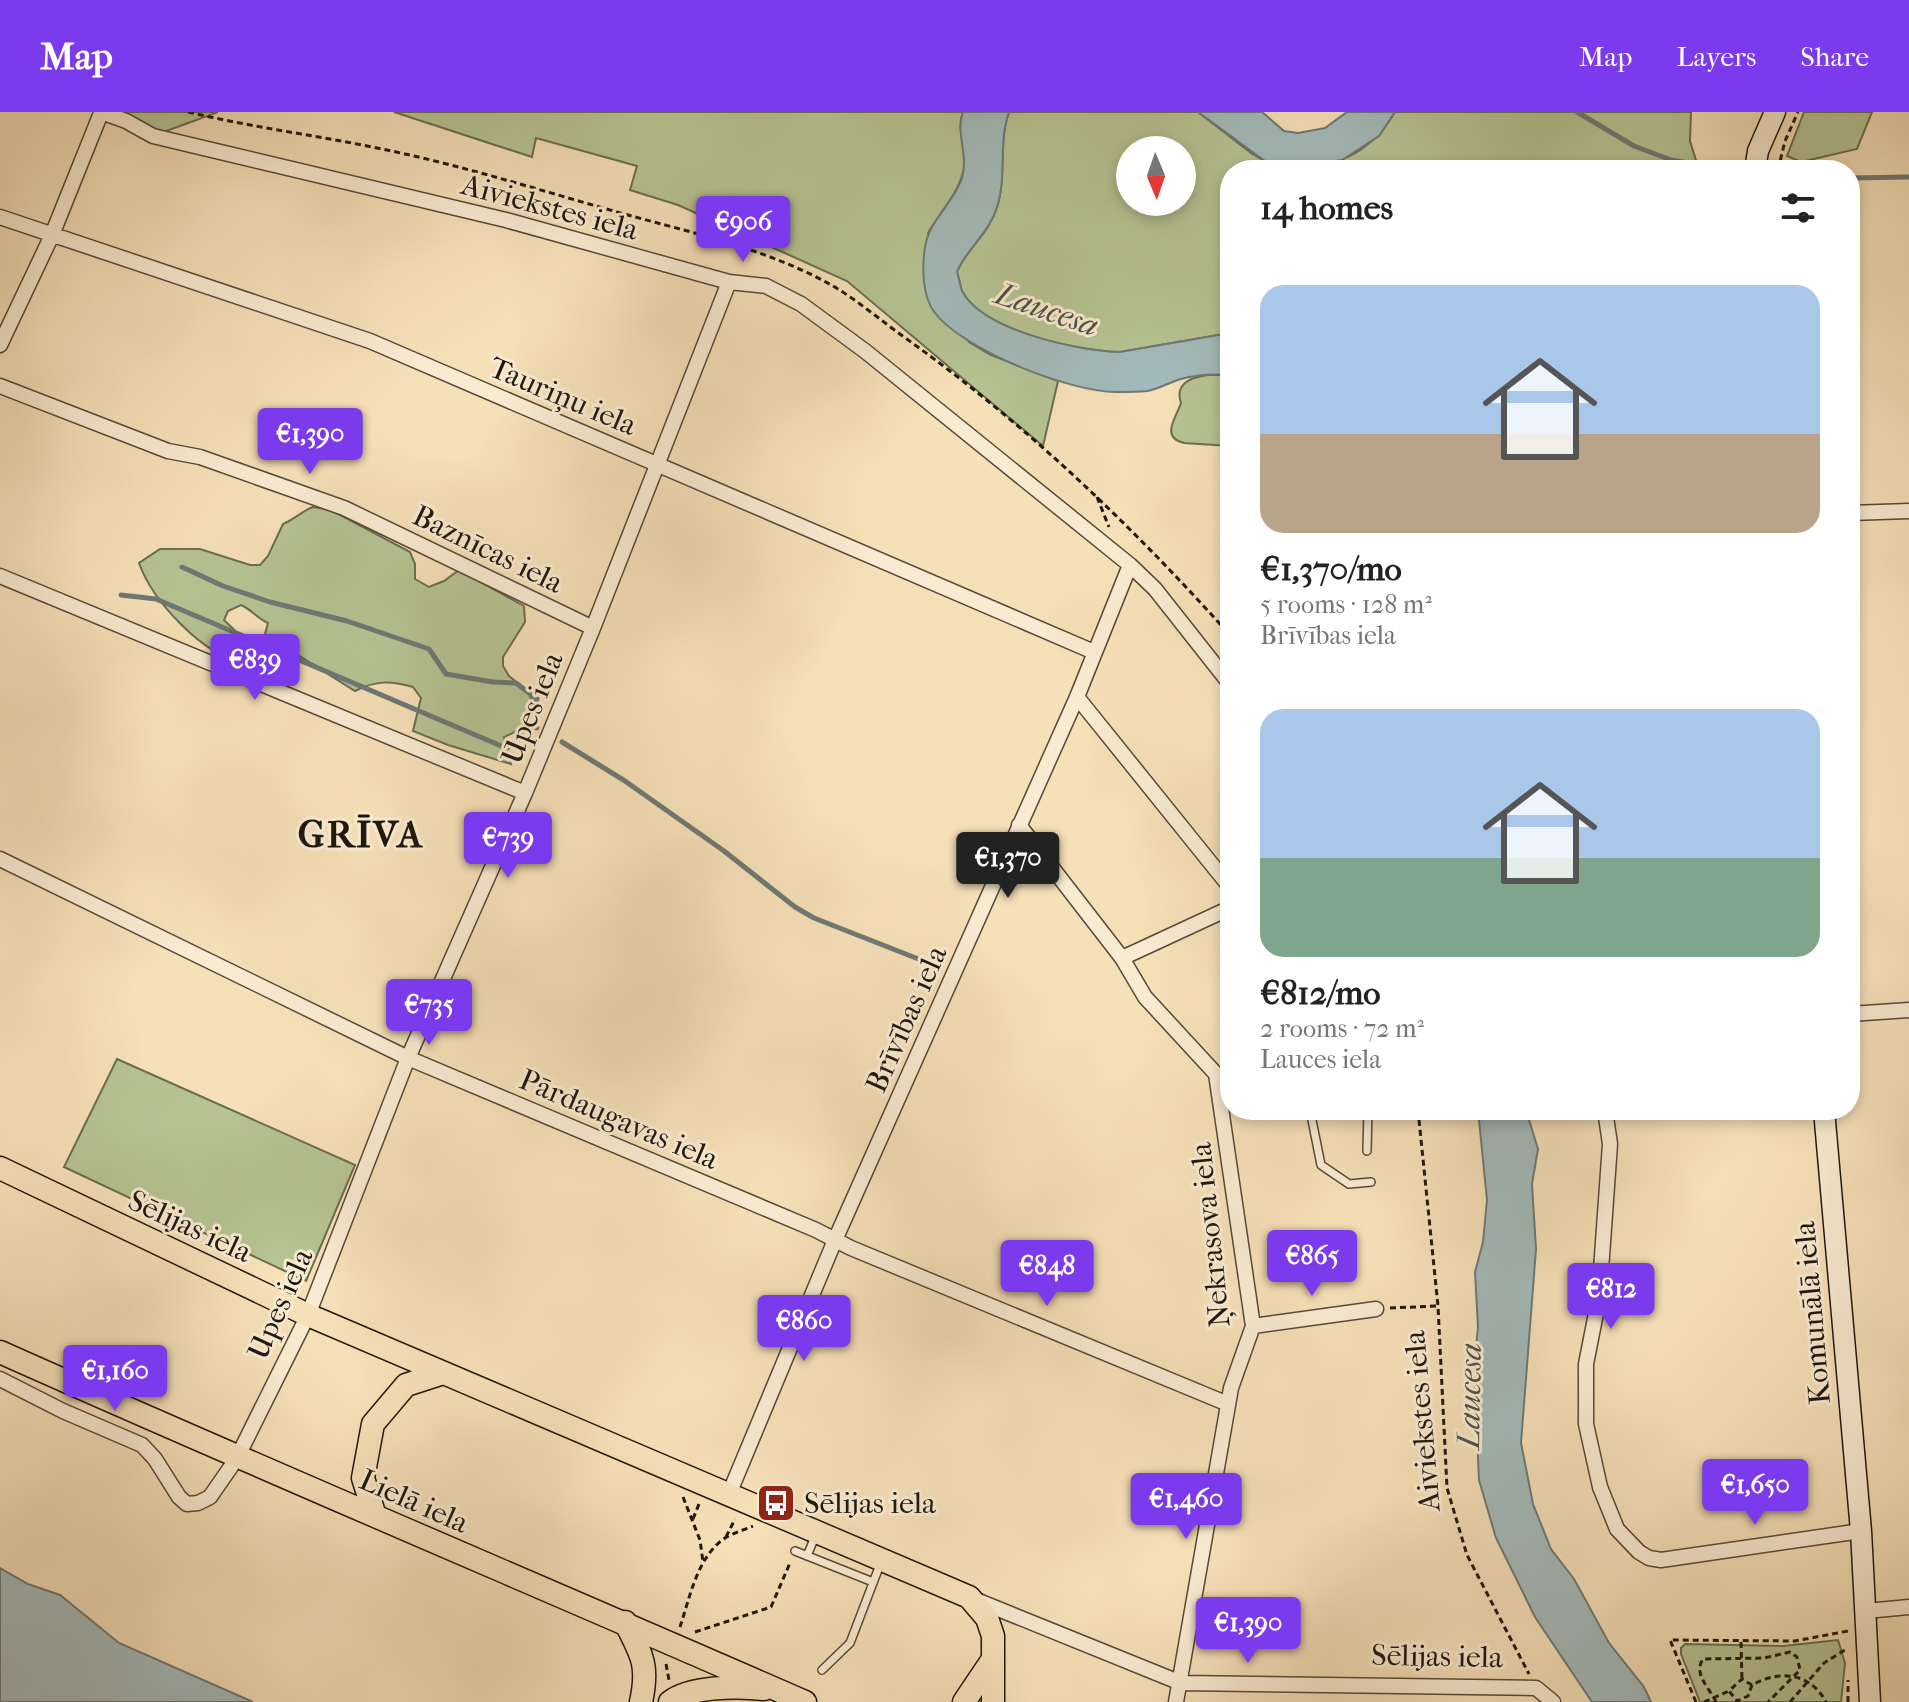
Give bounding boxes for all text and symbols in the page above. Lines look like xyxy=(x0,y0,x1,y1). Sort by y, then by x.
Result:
text: Map xyxy=(40,34,113,79)
text: Map xyxy=(1579,40,1632,73)
text: Layers xyxy=(1676,40,1756,73)
text: Share xyxy=(1800,40,1869,73)
north arrow xyxy=(1116,136,1196,216)
map controls xyxy=(1116,136,1196,216)
street label: Aiviekstes iela xyxy=(457,167,643,248)
icon: filters xyxy=(1776,186,1820,230)
text: 14 homes xyxy=(1260,188,1393,228)
pin: €906 xyxy=(696,196,790,264)
text: €906 xyxy=(714,206,772,237)
water label: Laucesa xyxy=(989,274,1103,344)
icon: home xyxy=(1468,337,1612,481)
street label: Tauriņu iela xyxy=(484,350,643,443)
pin: €1,390 xyxy=(245,408,375,476)
text: €1,390 xyxy=(276,418,344,449)
street label: Baznīcas iela xyxy=(407,498,570,601)
text: €1,370/mo xyxy=(1260,549,1402,589)
text: 5 rooms · 128 m² xyxy=(1260,589,1432,620)
text: Brīvības iela xyxy=(1260,620,1396,651)
pin: €839 xyxy=(208,634,302,702)
text: €839 xyxy=(229,644,281,675)
street label: Upes iela xyxy=(494,646,571,769)
icon: home xyxy=(1468,761,1612,905)
district label: GRĪVA xyxy=(298,812,424,857)
pin: €739 xyxy=(461,812,555,880)
text: €739 xyxy=(482,822,534,853)
pin: €1,370 xyxy=(943,832,1073,900)
text: €1,370 xyxy=(974,842,1042,873)
street label: Brīvības iela xyxy=(859,939,955,1098)
text: €812/mo xyxy=(1260,973,1381,1013)
pin: €735 xyxy=(382,979,476,1047)
text: €735 xyxy=(404,989,454,1020)
text: 2 rooms · 72 m² xyxy=(1260,1013,1424,1044)
text: Lauces iela xyxy=(1260,1044,1381,1075)
street label: Pārdaugavas iela xyxy=(514,1062,724,1178)
street label: Ņekrasova iela xyxy=(1183,1140,1238,1329)
street label: Sēlijas iela xyxy=(123,1183,258,1271)
street label: Komunālā iela xyxy=(1787,1219,1838,1406)
pin: €865 xyxy=(1265,1230,1359,1298)
pin: €848 xyxy=(1000,1240,1094,1308)
text: €865 xyxy=(1285,1240,1339,1271)
street label: Upes iela xyxy=(241,1242,321,1365)
text: €848 xyxy=(1019,1250,1075,1281)
pin: €812 xyxy=(1564,1263,1658,1331)
text: €812 xyxy=(1585,1273,1637,1304)
pin: €860 xyxy=(757,1295,851,1363)
text: €860 xyxy=(776,1305,832,1336)
street label: Aiviekstes iela xyxy=(1397,1328,1448,1514)
water label: Laucesa xyxy=(1450,1343,1489,1451)
pin: €1,160 xyxy=(50,1345,180,1413)
text: €1,160 xyxy=(81,1355,149,1386)
pin: €1,650 xyxy=(1690,1459,1820,1527)
street label: Lielā iela xyxy=(354,1462,475,1541)
text: €1,650 xyxy=(1720,1469,1790,1500)
pin: €1,460 xyxy=(1121,1473,1251,1541)
bus stop icon: Sēlijas iela xyxy=(755,1482,797,1524)
text: €1,460 xyxy=(1149,1483,1223,1514)
place label: Sēlijas iela xyxy=(804,1486,937,1521)
pin: €1,390 xyxy=(1183,1597,1313,1665)
text: €1,390 xyxy=(1214,1607,1282,1638)
street label: Sēlijas iela xyxy=(1371,1638,1504,1675)

